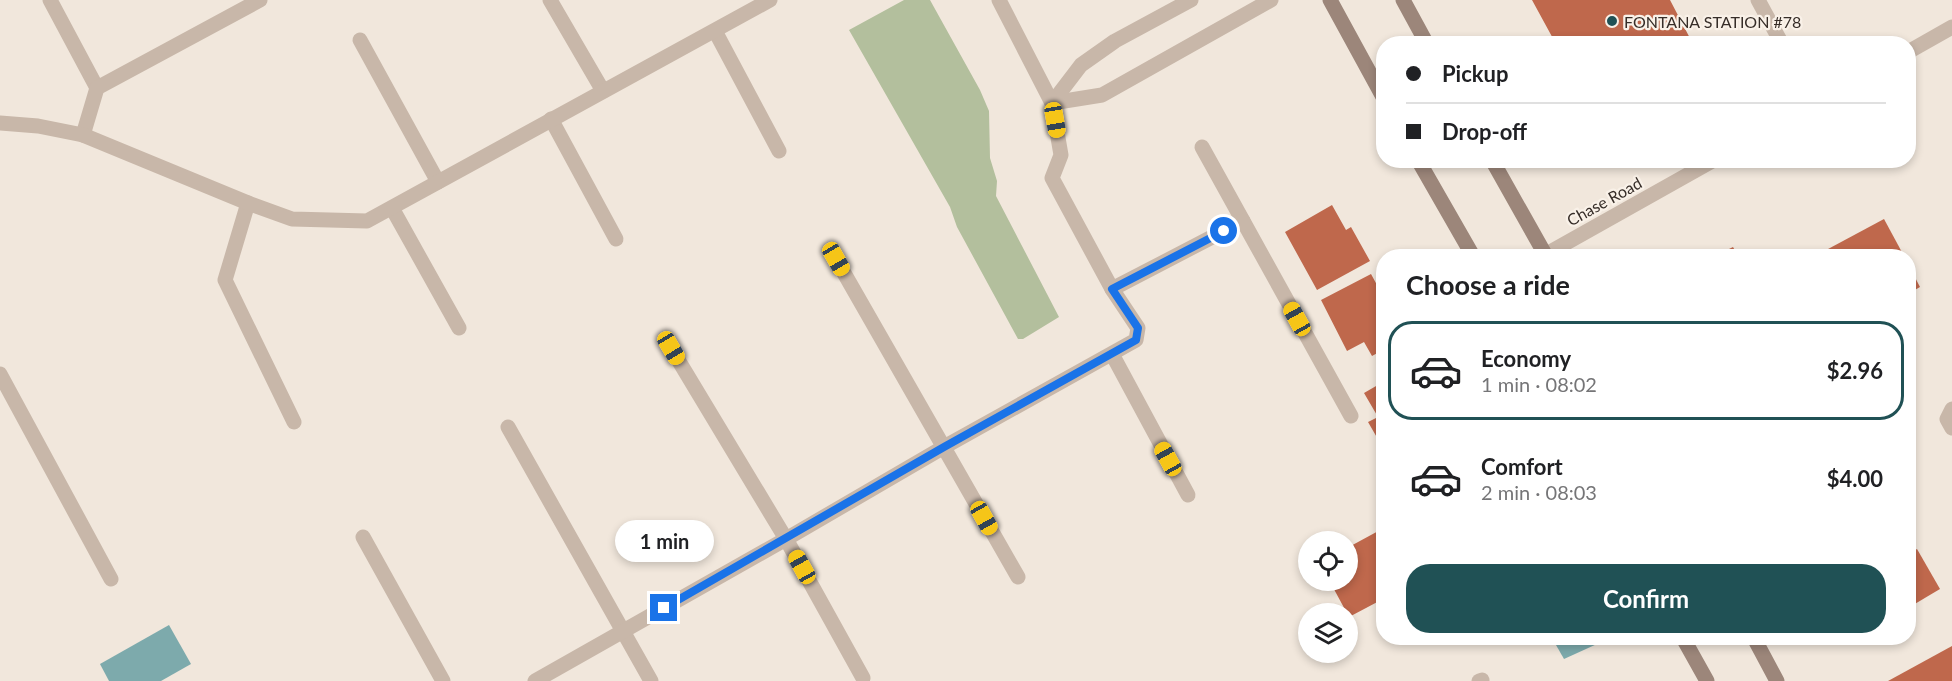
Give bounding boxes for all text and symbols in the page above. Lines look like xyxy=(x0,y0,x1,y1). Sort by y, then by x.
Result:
place label: FONTANA STATION #78 xyxy=(1624,12,1801,31)
marker: FONTANA STATION #78 xyxy=(1605,14,1619,28)
text: Pickup xyxy=(1442,60,1508,87)
car xyxy=(1043,101,1067,139)
text: Drop-off xyxy=(1442,118,1527,145)
street label: Chase Road xyxy=(1563,173,1645,229)
route start xyxy=(1210,217,1237,244)
car xyxy=(819,239,853,279)
text: Choose a ride xyxy=(1406,268,1570,301)
car xyxy=(1280,299,1314,339)
car xyxy=(654,328,688,368)
icon: car xyxy=(1409,344,1463,398)
text: Economy xyxy=(1481,345,1571,372)
text: $2.96 xyxy=(1827,357,1883,384)
text: 1 min · 08:02 xyxy=(1481,372,1597,396)
car xyxy=(1151,439,1185,479)
icon: car xyxy=(1409,452,1463,506)
text: Comfort xyxy=(1481,453,1563,480)
text: $4.00 xyxy=(1827,465,1883,492)
text: 2 min · 08:03 xyxy=(1481,480,1597,504)
car xyxy=(967,498,1001,538)
callout: 1 min xyxy=(614,521,714,563)
text: 1 min xyxy=(640,529,689,553)
map controls xyxy=(1298,531,1358,663)
button: locate xyxy=(1298,531,1358,591)
car xyxy=(785,547,819,587)
button: Confirm xyxy=(1406,564,1886,633)
route end xyxy=(650,594,677,621)
button: layers xyxy=(1298,603,1358,663)

